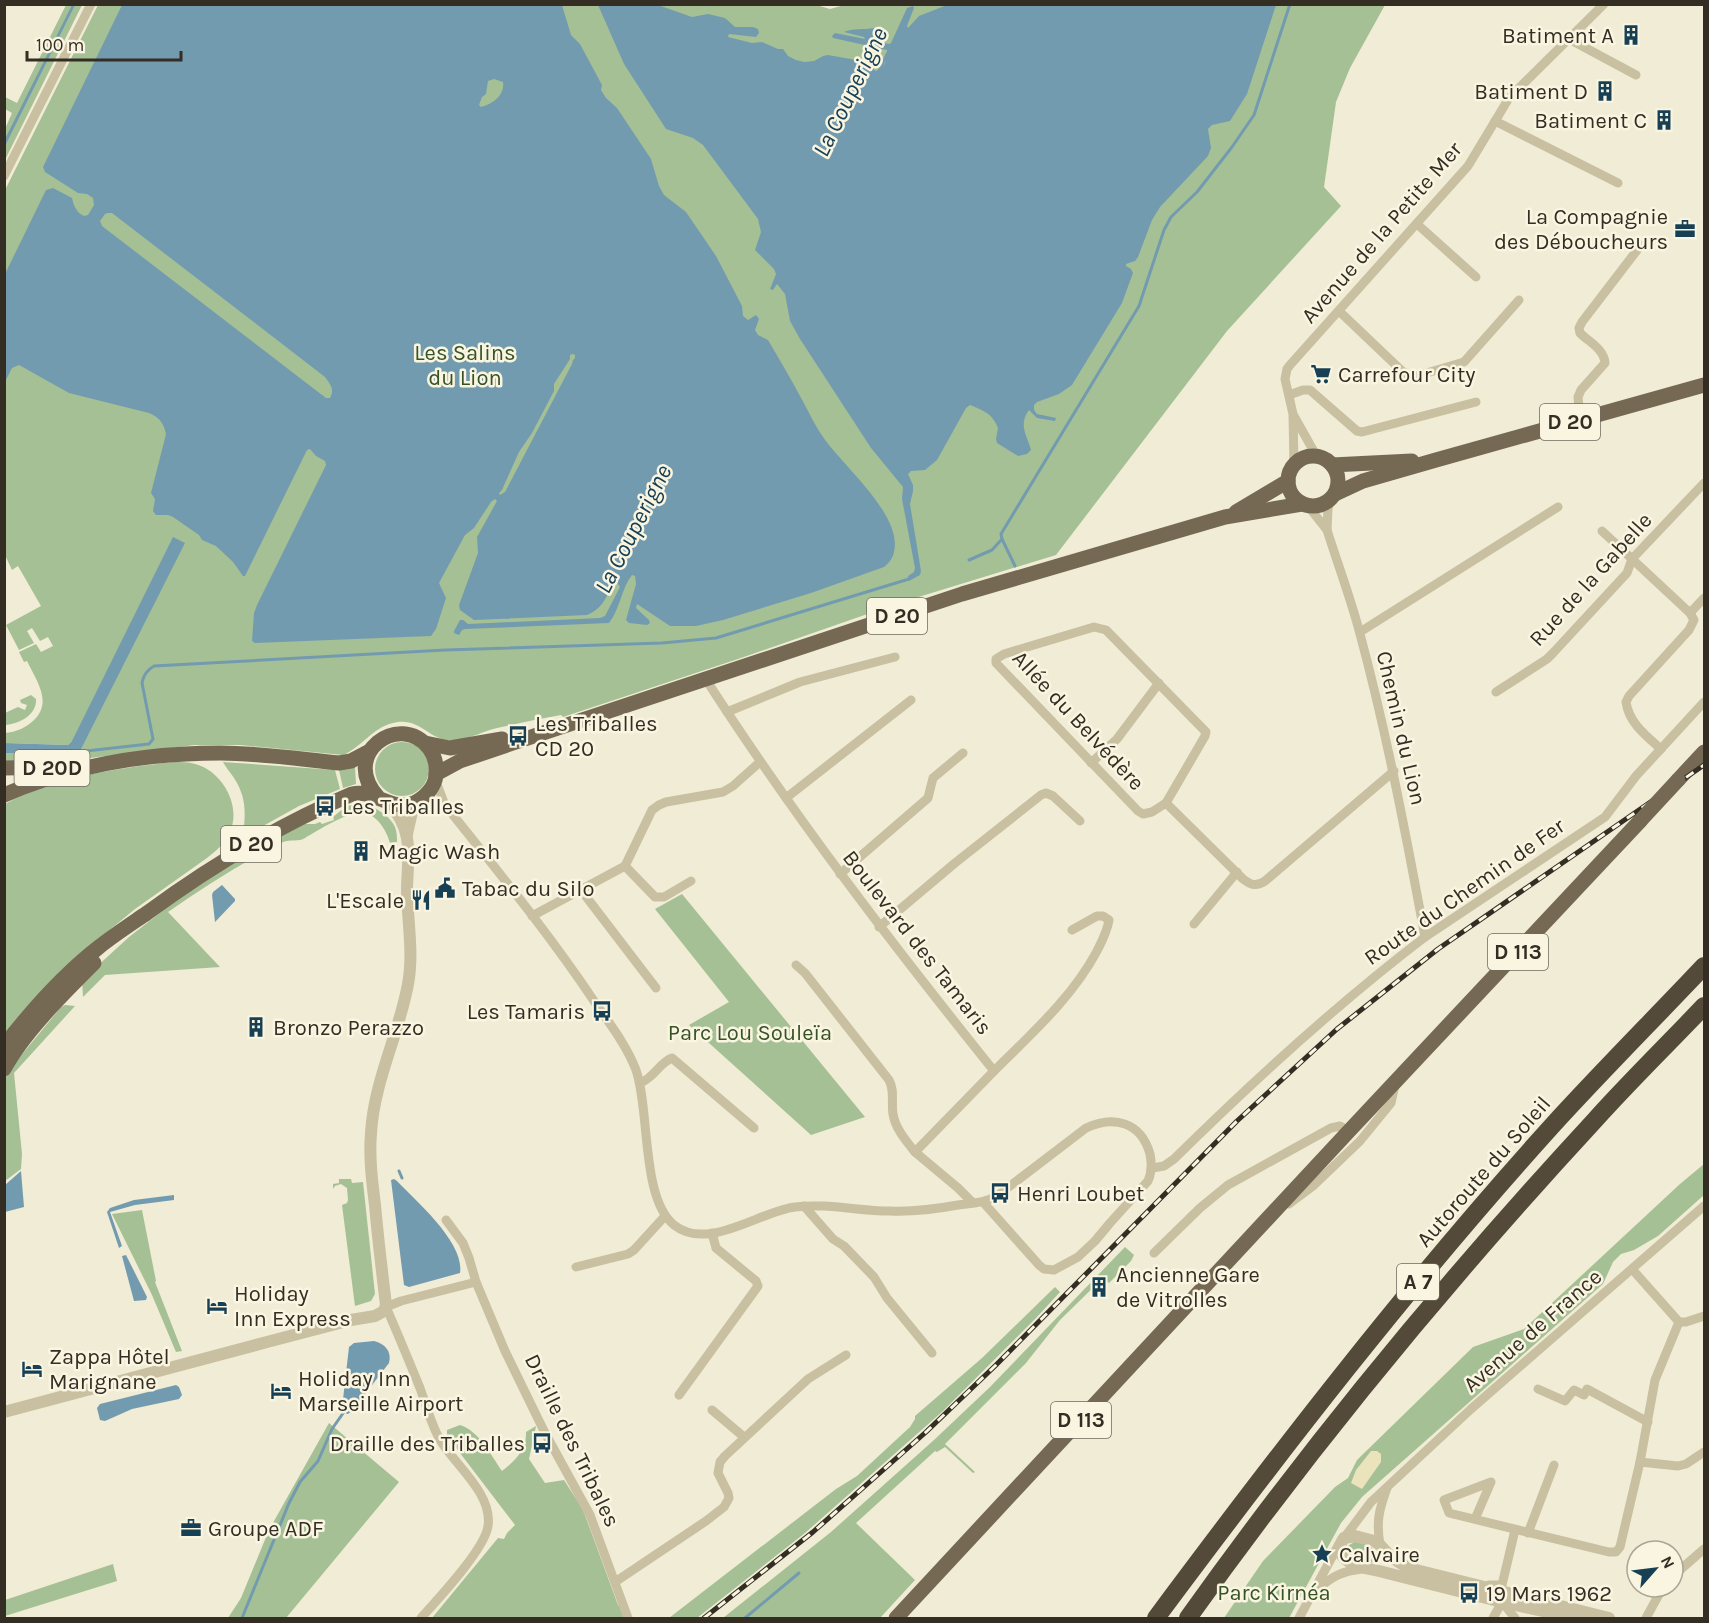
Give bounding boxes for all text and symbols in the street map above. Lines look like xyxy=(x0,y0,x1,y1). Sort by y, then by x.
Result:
water label: La Couperigne xyxy=(807,23,893,161)
place label: Batiment A xyxy=(1502,23,1614,49)
building icon: Batiment A xyxy=(1619,23,1643,47)
scale bar xyxy=(27,24,182,62)
text: 100 m xyxy=(36,34,84,56)
place label: Batiment D xyxy=(1474,79,1588,105)
building icon: Batiment D xyxy=(1593,79,1617,103)
place label: Batiment C xyxy=(1534,108,1647,134)
building icon: Batiment C xyxy=(1652,108,1676,132)
street label: Avenue de la Petite Mer xyxy=(1296,137,1468,329)
place label: La Compagnie des Déboucheurs xyxy=(1494,204,1668,255)
office icon: La Compagnie des Déboucheurs xyxy=(1673,217,1697,241)
park label: Les Salins du Lion xyxy=(414,340,516,391)
supermarket icon: Carrefour City xyxy=(1309,362,1333,386)
place label: Carrefour City xyxy=(1338,362,1475,388)
road number: D 20 xyxy=(1540,404,1600,440)
water label: La Couperigne xyxy=(589,460,677,598)
street label: Rue de la Gabelle xyxy=(1524,508,1657,652)
road number: D 20 xyxy=(867,598,927,634)
street label: Allée du Belvédère xyxy=(1007,645,1150,796)
street label: Chemin du Lion xyxy=(1371,649,1431,808)
place label: Les Triballes CD 20 xyxy=(535,711,658,762)
bus stop icon: Les Triballes CD 20 xyxy=(506,724,530,748)
road number: D 20D xyxy=(14,750,90,786)
bus stop icon: Les Triballes xyxy=(313,794,337,818)
place label: Les Triballes xyxy=(342,794,465,820)
street label: Route du Chemin de Fer xyxy=(1359,813,1570,971)
road number: D 20 xyxy=(221,826,281,862)
building icon: Magic Wash xyxy=(349,839,373,863)
place label: Magic Wash xyxy=(378,839,500,865)
street label: Boulevard des Tamaris xyxy=(837,845,997,1040)
public building icon: Tabac du Silo xyxy=(433,876,457,900)
place label: Tabac du Silo xyxy=(462,876,595,902)
place label: L'Escale xyxy=(326,888,404,914)
restaurant icon: L'Escale xyxy=(409,888,433,912)
road number: D 113 xyxy=(1488,934,1548,970)
place label: Les Tamaris xyxy=(467,999,585,1025)
bus stop icon: Les Tamaris xyxy=(590,999,614,1023)
building icon: Bronzo Perazzo xyxy=(244,1015,268,1039)
place label: Bronzo Perazzo xyxy=(273,1015,424,1041)
park label: Parc Lou Souleïa xyxy=(668,1020,832,1046)
street label: Autoroute du Soleil xyxy=(1411,1091,1556,1252)
bus stop icon: Henri Loubet xyxy=(988,1181,1012,1205)
place label: Henri Loubet xyxy=(1017,1181,1144,1207)
place label: Ancienne Gare de Vitrolles xyxy=(1116,1262,1260,1313)
road number: A 7 xyxy=(1397,1264,1439,1300)
street label: Avenue de France xyxy=(1458,1264,1607,1398)
building icon: Ancienne Gare de Vitrolles xyxy=(1087,1275,1111,1299)
place label: Holiday Inn Express xyxy=(234,1281,351,1332)
hotel icon: Holiday Inn Express xyxy=(205,1294,229,1318)
place label: Zappa Hôtel Marignane xyxy=(49,1344,170,1395)
street label: Draille des Tribales xyxy=(519,1350,625,1531)
hotel icon: Zappa Hôtel Marignane xyxy=(20,1357,44,1381)
place label: Holiday Inn Marseille Airport xyxy=(298,1366,463,1417)
hotel icon: Holiday Inn Marseille Airport xyxy=(269,1379,293,1403)
road number: D 113 xyxy=(1051,1402,1111,1438)
place label: Draille des Triballes xyxy=(330,1431,525,1457)
bus stop icon: Draille des Triballes xyxy=(530,1431,554,1455)
office icon: Groupe ADF xyxy=(179,1516,203,1540)
place label: Groupe ADF xyxy=(208,1516,324,1542)
north arrow xyxy=(1625,1539,1685,1599)
place icon: Calvaire xyxy=(1310,1542,1334,1566)
place label: Calvaire xyxy=(1339,1542,1420,1568)
text: N xyxy=(1657,1553,1679,1572)
park label: Parc Kirnéa xyxy=(1217,1580,1331,1606)
bus stop icon: 19 Mars 1962 xyxy=(1457,1581,1481,1605)
place label: 19 Mars 1962 xyxy=(1486,1581,1612,1607)

